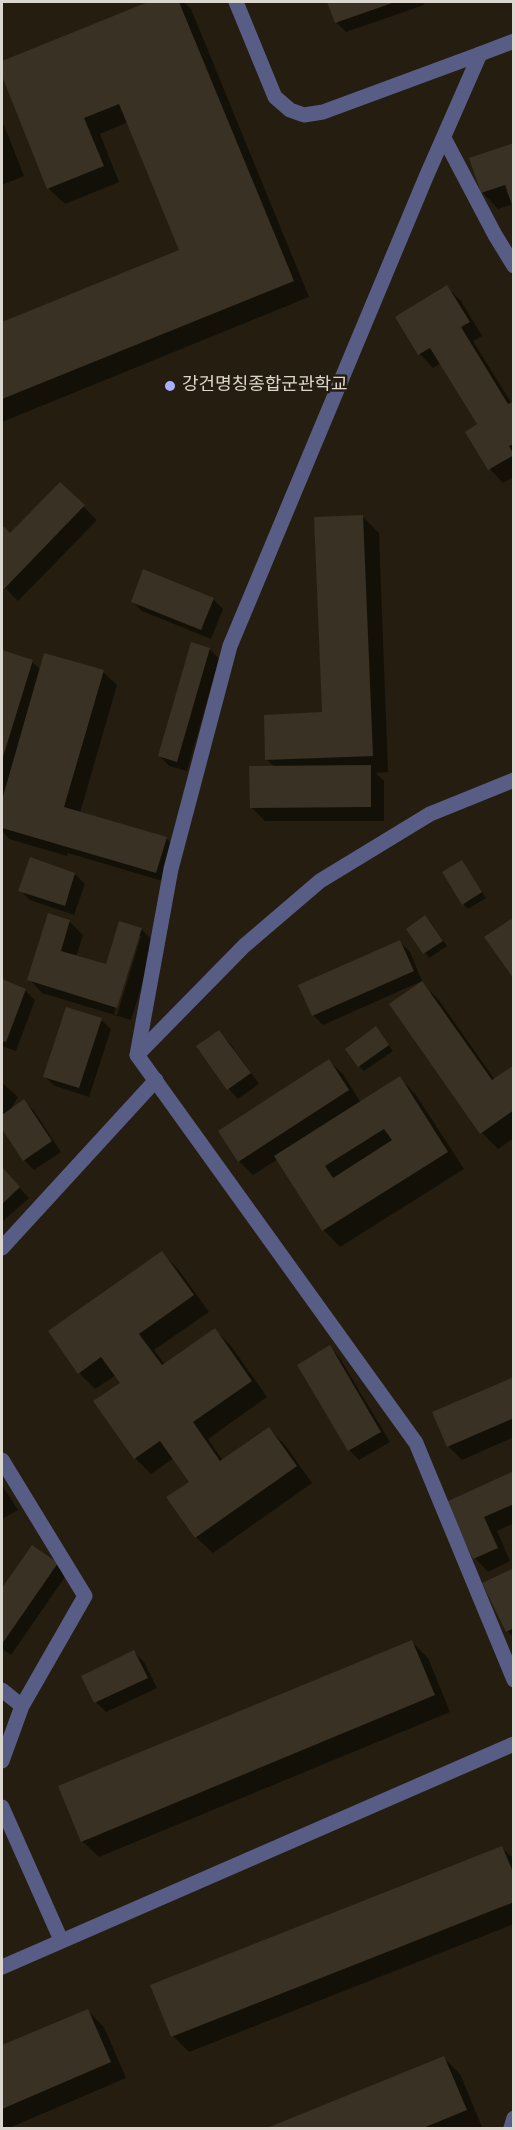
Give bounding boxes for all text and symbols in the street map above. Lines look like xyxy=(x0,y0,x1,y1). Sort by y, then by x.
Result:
place label: 강건명칭종합군관학교 xyxy=(182,375,348,397)
marker: 강건명칭종합군관학교 xyxy=(163,379,177,393)

